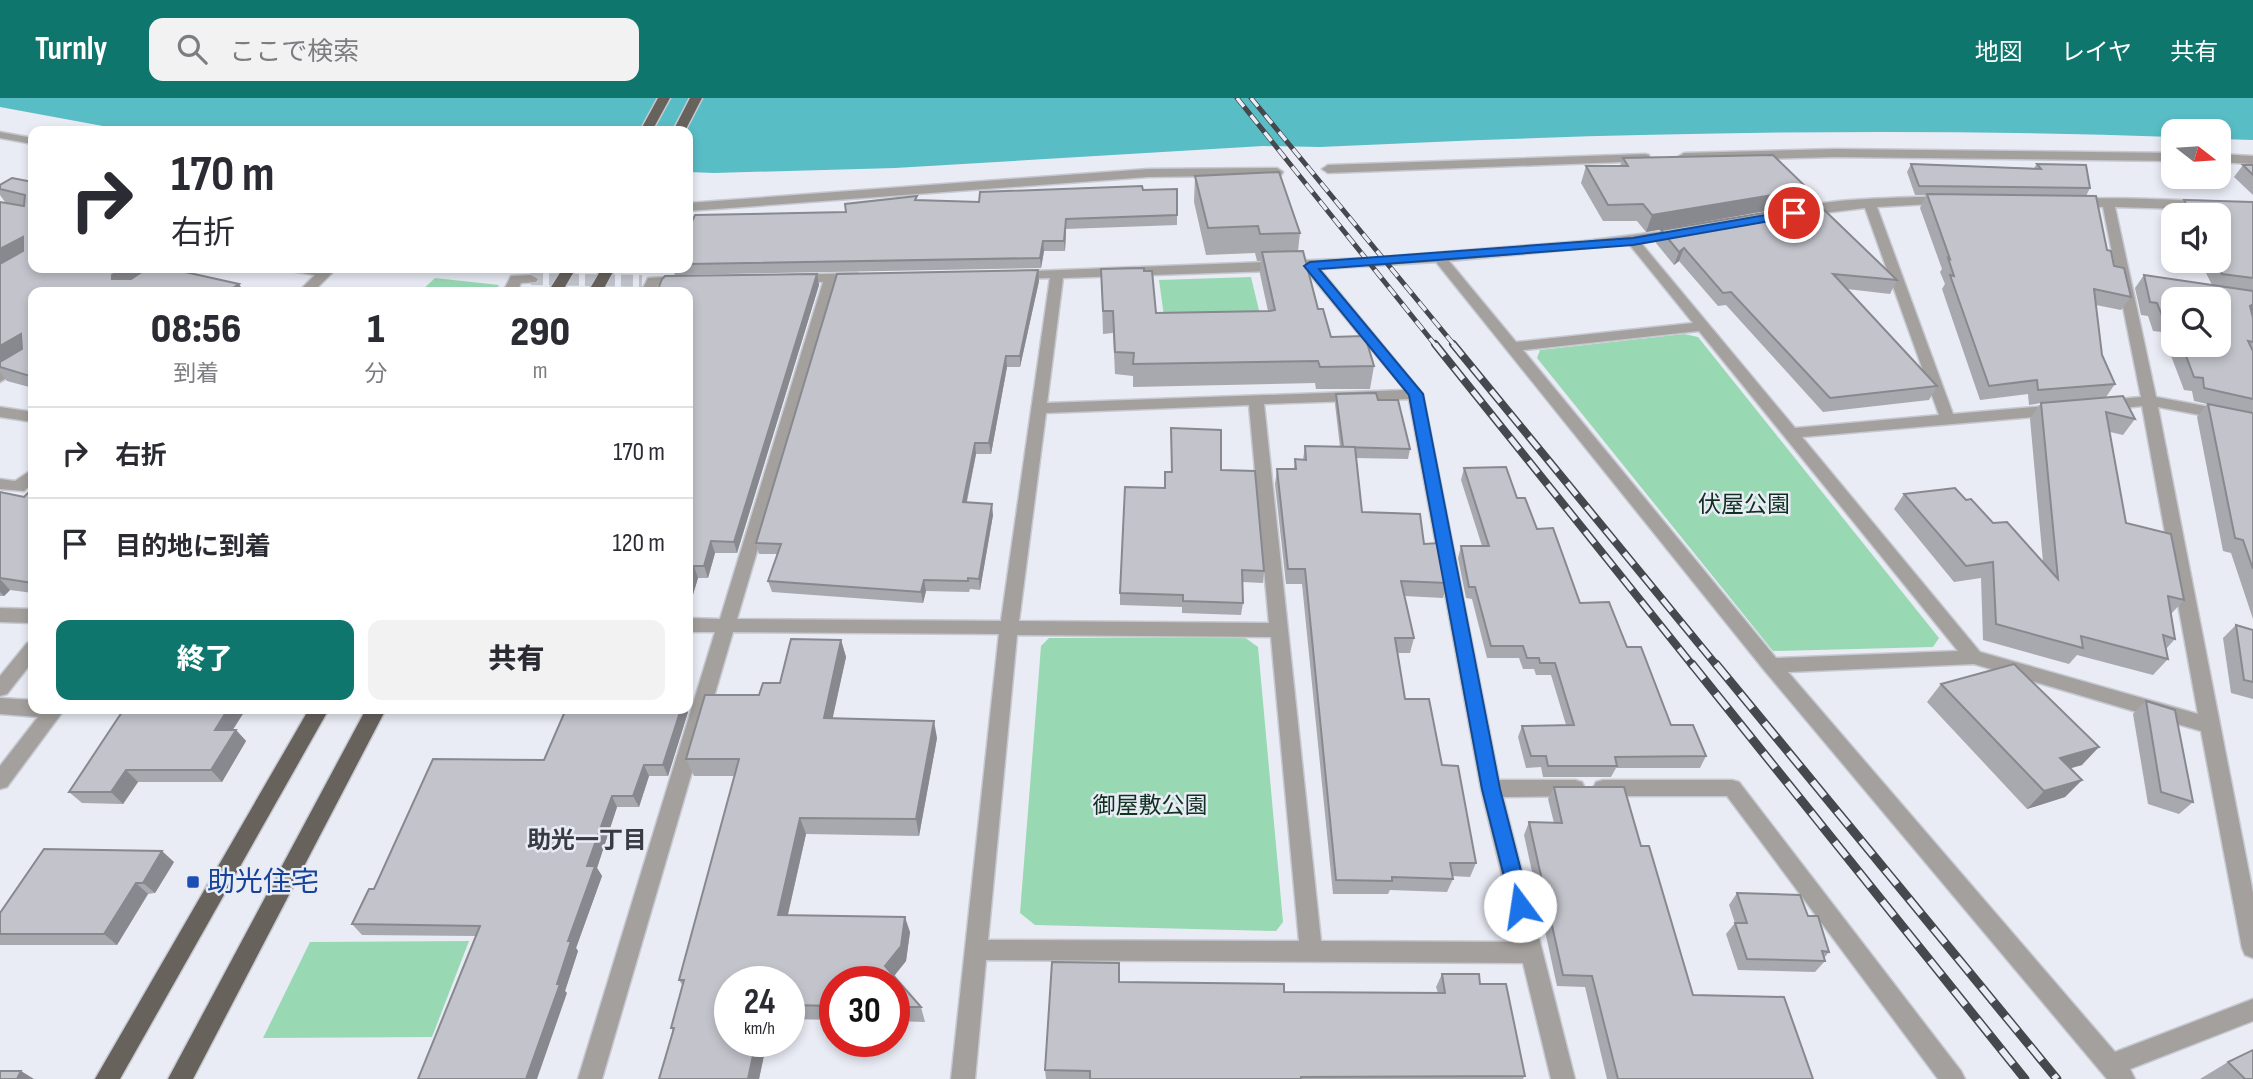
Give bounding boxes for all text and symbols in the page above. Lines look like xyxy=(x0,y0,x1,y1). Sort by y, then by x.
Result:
search box xyxy=(149,18,639,81)
text: Turnly xyxy=(35,29,107,69)
icon: search xyxy=(173,30,211,68)
text: ここで検索 xyxy=(229,37,359,68)
text: 地図 xyxy=(1975,38,2023,67)
text: レイヤ xyxy=(2061,38,2132,67)
text: 共有 xyxy=(2170,38,2218,67)
north arrow xyxy=(2161,119,2231,189)
map controls xyxy=(2161,119,2231,357)
text: 170 m xyxy=(171,146,275,205)
icon: right xyxy=(56,154,147,245)
pin xyxy=(1764,183,1824,243)
icon: arrive xyxy=(1775,194,1813,232)
button: sound xyxy=(2161,203,2231,273)
text: 右折 xyxy=(171,214,235,253)
button: search xyxy=(2161,287,2231,357)
text: 08:56 xyxy=(151,304,241,355)
text: 1 xyxy=(367,304,384,355)
text: 290 xyxy=(510,307,570,358)
text: m xyxy=(533,357,548,385)
text: 到着 xyxy=(173,360,219,388)
text: 分 xyxy=(364,360,387,388)
icon: right xyxy=(56,434,94,472)
text: 170 m xyxy=(613,437,665,468)
text: 右折 xyxy=(115,441,167,472)
park label: 伏屋公園 xyxy=(1698,491,1790,519)
icon: arrive xyxy=(56,525,94,563)
text: 120 m xyxy=(612,528,665,559)
text: 目的地に到着 xyxy=(115,532,271,563)
button: 終了 xyxy=(56,620,354,700)
button: 共有 xyxy=(368,620,665,700)
park label: 御屋敷公園 xyxy=(1093,792,1208,820)
district label: 助光一丁目 xyxy=(527,826,647,855)
place label: 助光住宅 xyxy=(207,866,319,899)
position arrow xyxy=(1483,869,1557,943)
marker: 助光住宅 xyxy=(185,874,201,890)
speed limit sign: 30 xyxy=(819,966,910,1057)
text: 24 xyxy=(744,981,775,1024)
text: km/h xyxy=(744,1018,775,1039)

